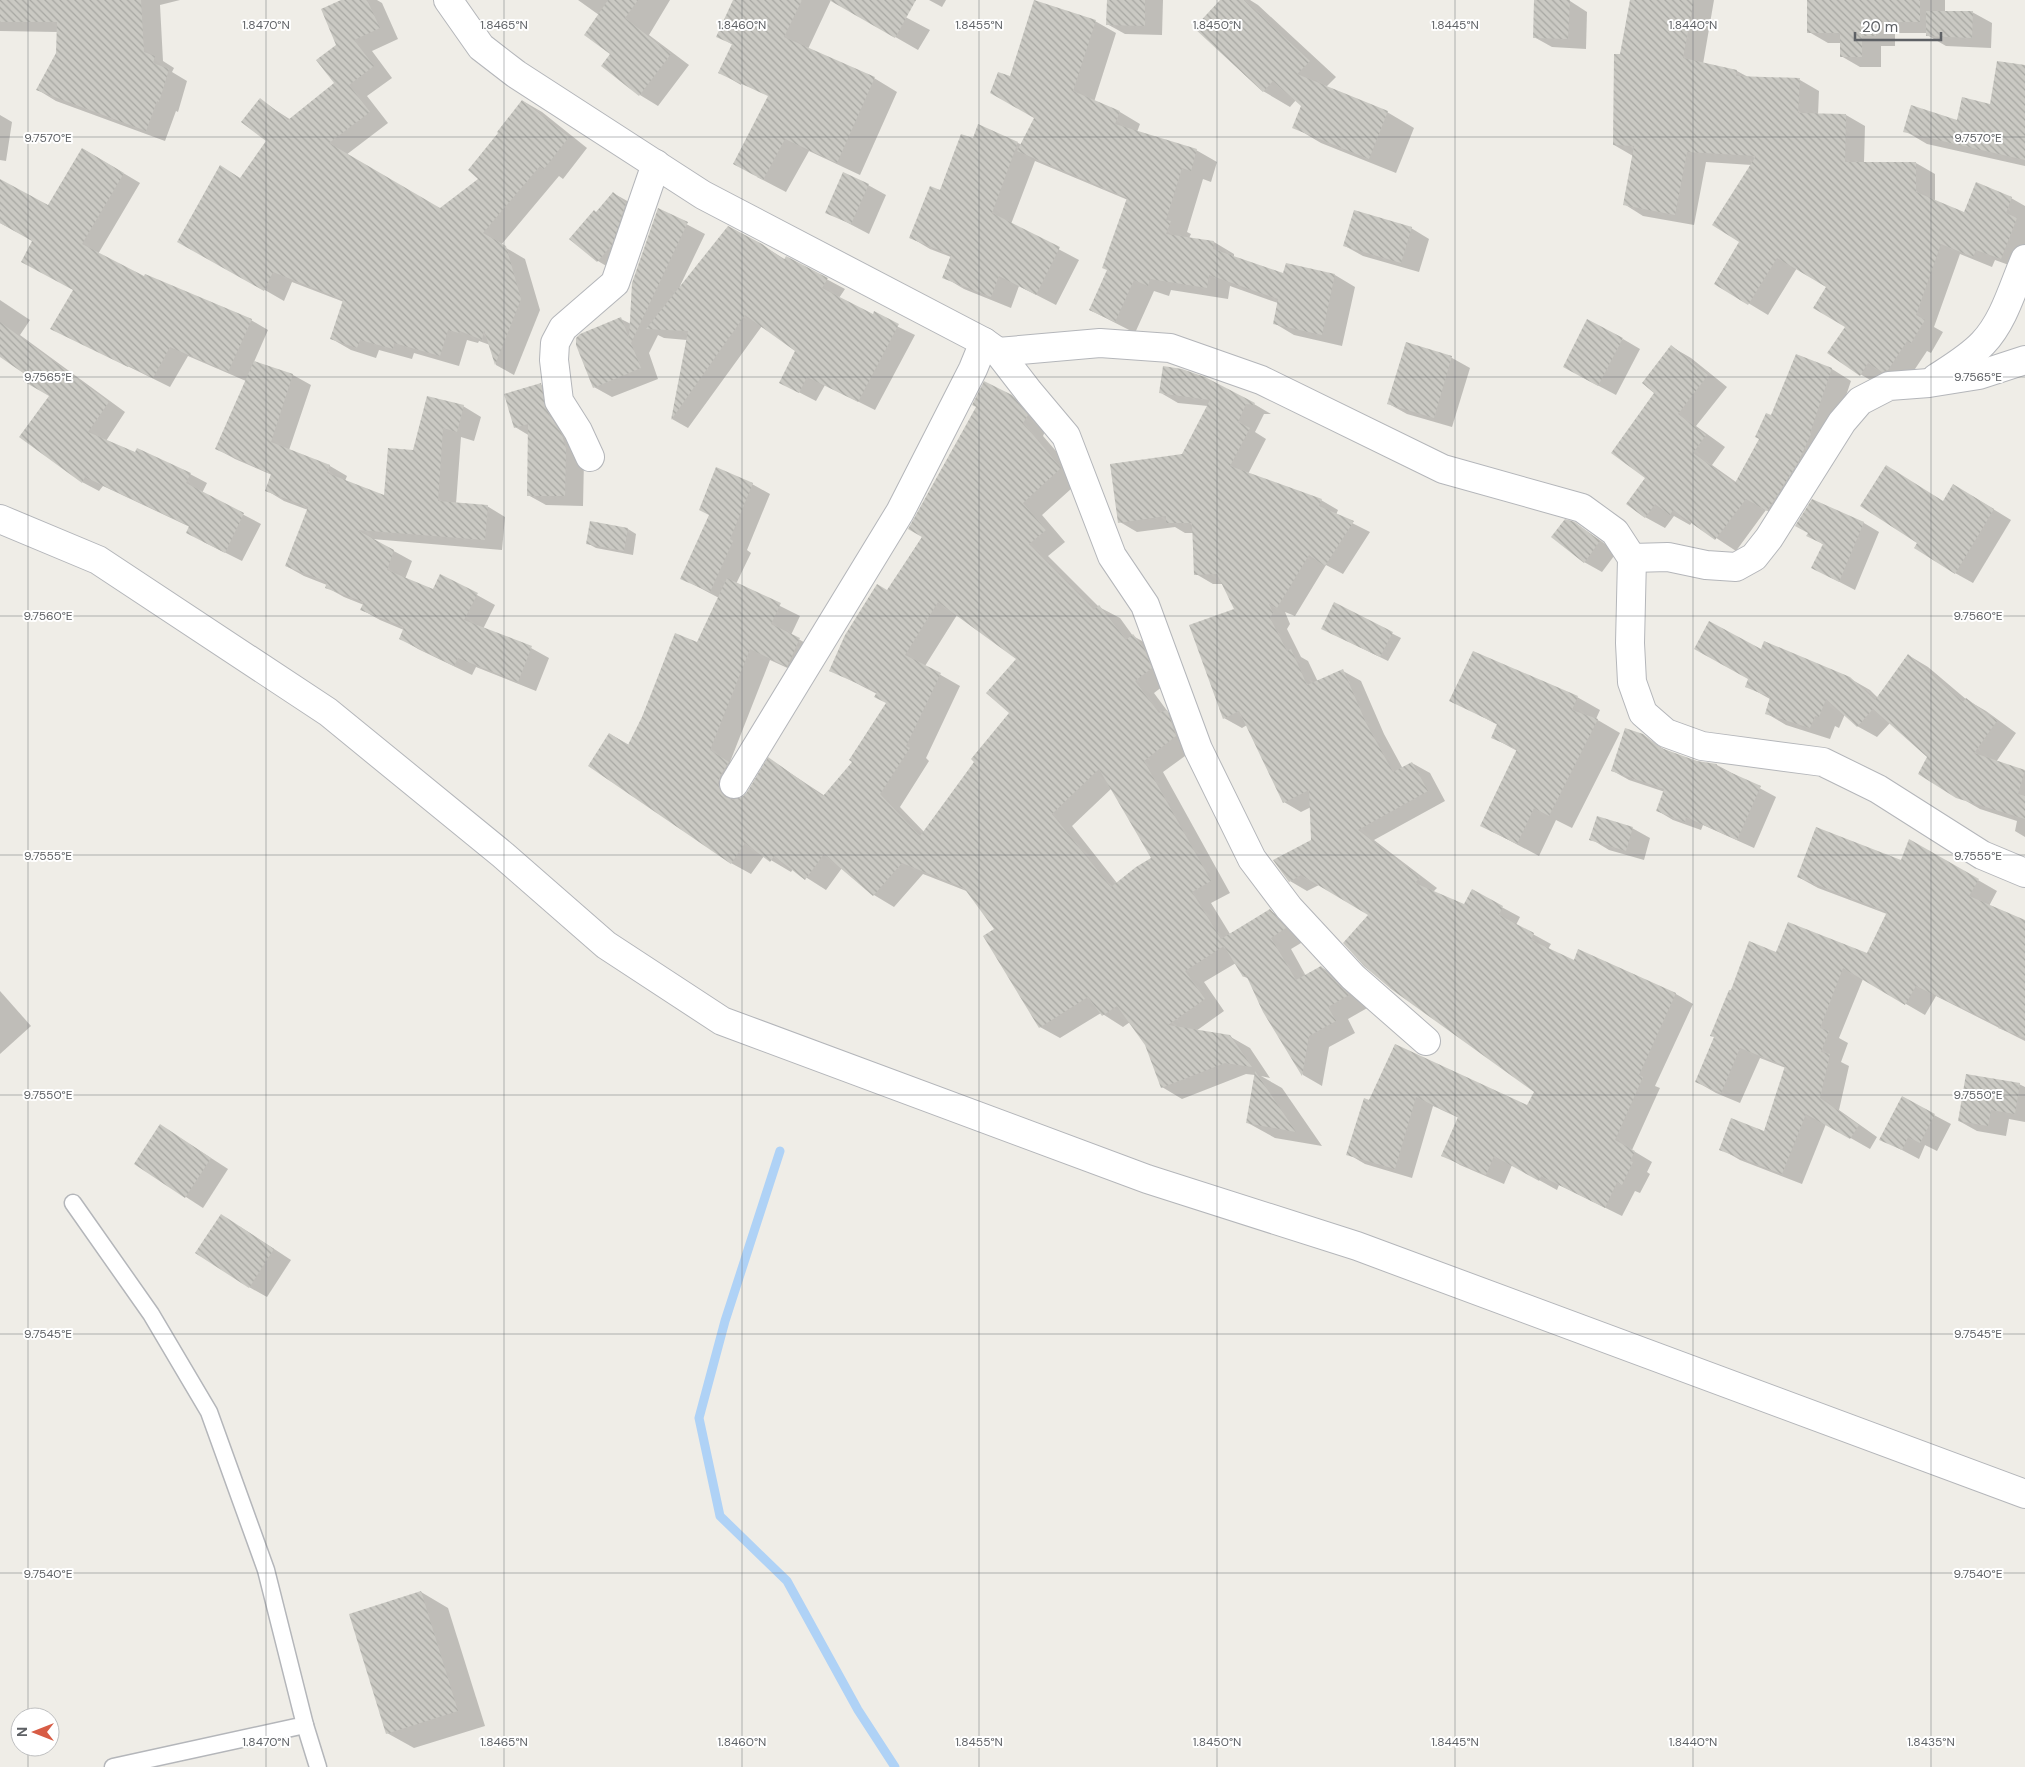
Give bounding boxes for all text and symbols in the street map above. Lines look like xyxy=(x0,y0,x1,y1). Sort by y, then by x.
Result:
scale bar xyxy=(1855,10,1941,42)
text: 1.8470°N xyxy=(242,17,290,33)
text: 1.8465°N xyxy=(480,17,528,33)
text: 1.8460°N xyxy=(718,17,766,33)
text: 1.8455°N xyxy=(955,17,1003,33)
text: 1.8450°N xyxy=(1193,17,1241,33)
text: 1.8445°N xyxy=(1431,17,1479,33)
text: 1.8440°N xyxy=(1669,17,1717,33)
text: 20 m xyxy=(1862,17,1898,37)
text: 9.7570°E xyxy=(24,130,72,146)
text: 9.7570°E xyxy=(1954,130,2002,146)
text: 9.7565°E xyxy=(24,369,72,385)
text: 9.7565°E xyxy=(1954,369,2002,385)
text: 9.7560°E xyxy=(23,608,73,624)
text: 9.7560°E xyxy=(1953,608,2003,624)
text: 9.7555°E xyxy=(24,848,72,864)
text: 9.7555°E xyxy=(1954,848,2002,864)
text: 9.7550°E xyxy=(24,1087,73,1103)
text: 9.7550°E xyxy=(1954,1087,2003,1103)
text: 9.7545°E xyxy=(24,1326,72,1342)
text: 9.7545°E xyxy=(1954,1326,2002,1342)
text: 9.7540°E xyxy=(24,1566,73,1582)
text: 9.7540°E xyxy=(1954,1566,2003,1582)
north arrow xyxy=(10,1707,60,1757)
text: N xyxy=(13,1727,31,1737)
text: 1.8470°N xyxy=(242,1734,290,1750)
text: 1.8465°N xyxy=(480,1734,528,1750)
text: 1.8460°N xyxy=(718,1734,766,1750)
text: 1.8455°N xyxy=(955,1734,1003,1750)
text: 1.8450°N xyxy=(1193,1734,1241,1750)
text: 1.8445°N xyxy=(1431,1734,1479,1750)
text: 1.8440°N xyxy=(1669,1734,1717,1750)
text: 1.8435°N xyxy=(1907,1734,1955,1750)

